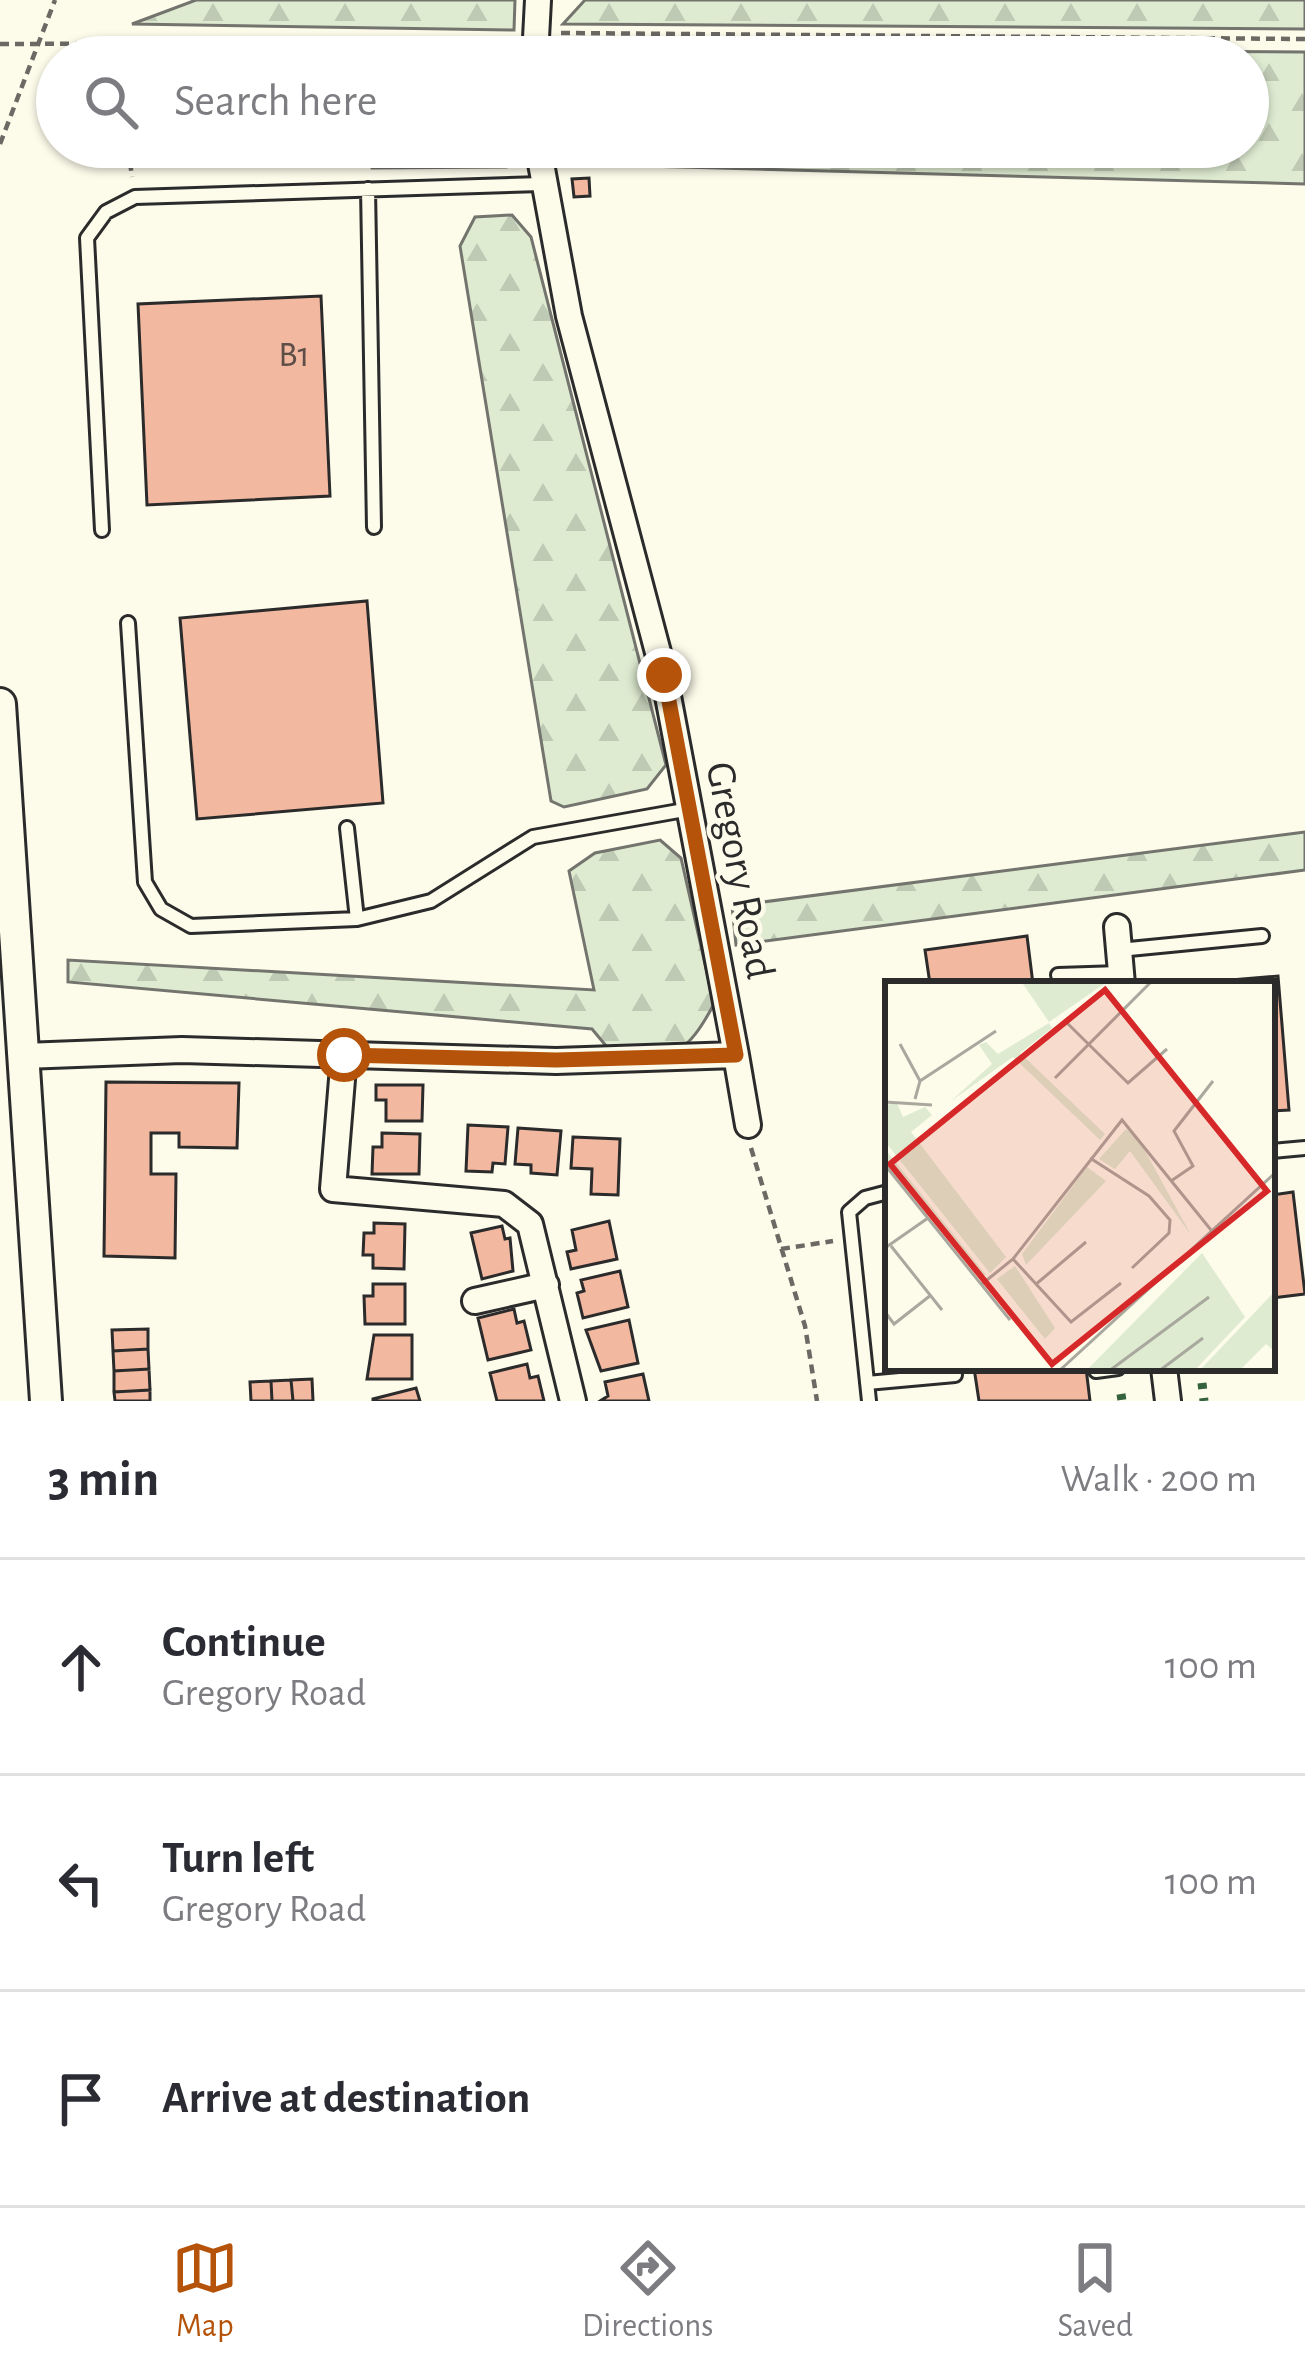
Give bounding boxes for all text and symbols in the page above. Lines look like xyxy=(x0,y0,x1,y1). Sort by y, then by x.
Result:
search box xyxy=(36,36,1269,168)
icon: search xyxy=(78,69,144,135)
text: Search here xyxy=(174,79,377,124)
house number: B1 xyxy=(278,337,310,373)
route end xyxy=(637,648,691,702)
street label: Gregory Road xyxy=(698,758,782,982)
inset map xyxy=(885,981,1275,1371)
route start xyxy=(317,1028,371,1082)
text: 3 min xyxy=(48,1454,159,1505)
text: Walk · 200 m xyxy=(1060,1460,1257,1499)
text: Continue xyxy=(162,1620,326,1665)
icon: ahead xyxy=(48,1634,114,1700)
text: 100 m xyxy=(1165,1647,1257,1686)
text: Gregory Road xyxy=(162,1674,366,1713)
text: Turn left xyxy=(162,1836,314,1881)
icon: left xyxy=(48,1850,114,1916)
text: 100 m xyxy=(1165,1863,1257,1902)
text: Gregory Road xyxy=(162,1890,366,1929)
icon: arrive xyxy=(48,2066,114,2132)
text: Arrive at destination xyxy=(162,2076,530,2121)
tab: Map xyxy=(172,2235,238,2347)
tab: Directions xyxy=(582,2235,713,2347)
tab: Saved xyxy=(1057,2235,1133,2347)

